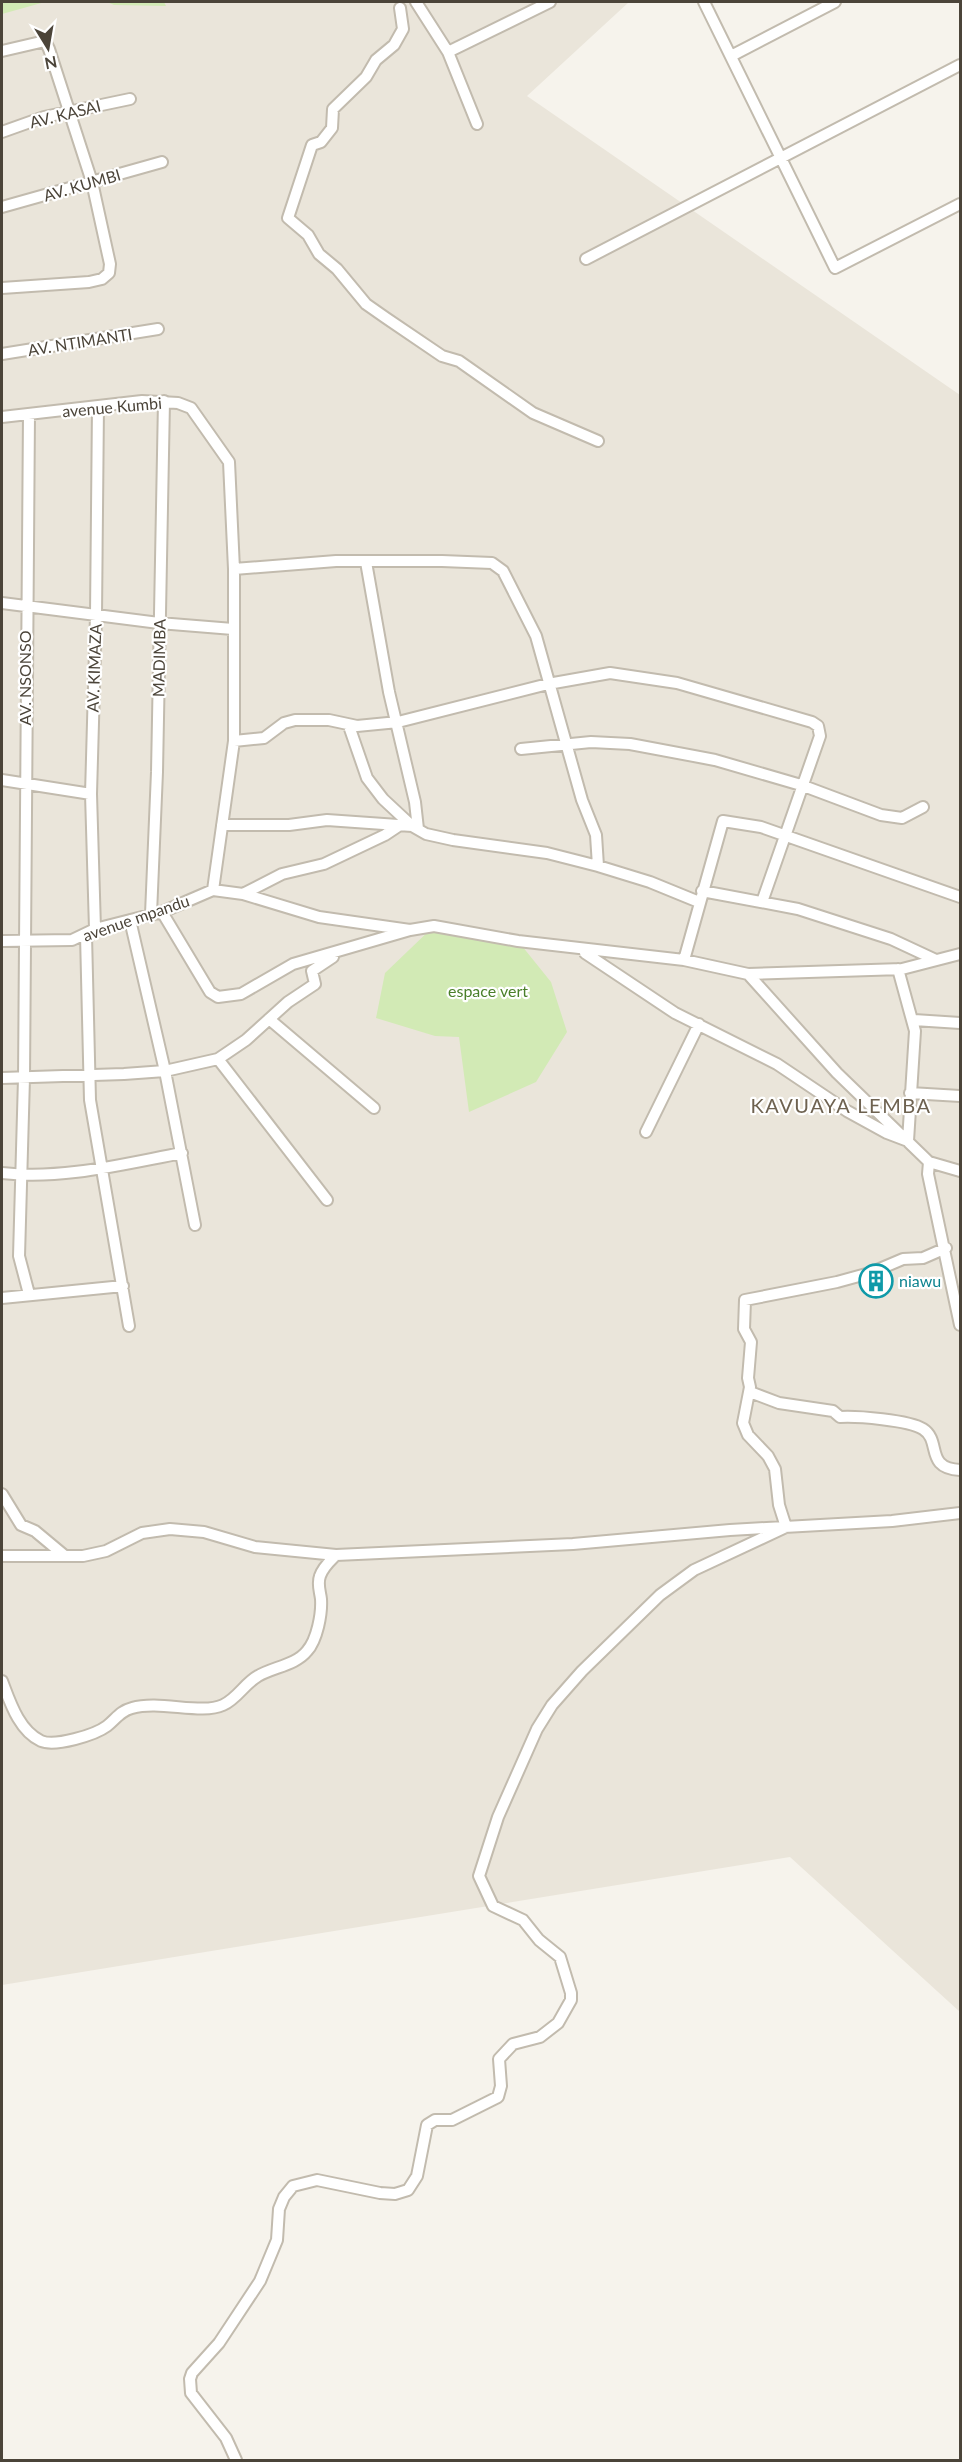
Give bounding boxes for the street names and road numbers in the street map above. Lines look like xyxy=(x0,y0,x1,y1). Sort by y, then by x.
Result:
street label: AV. KASAI xyxy=(27,96,102,132)
street label: AV. KUMBI xyxy=(41,164,123,205)
street label: AV. NTIMANTI xyxy=(26,324,134,359)
street label: avenue Kumbi xyxy=(61,393,162,420)
street label: MADIMBA xyxy=(148,619,169,697)
street label: AV. KIMAZA xyxy=(82,623,105,713)
street label: AV. NSONSO xyxy=(15,630,34,725)
street label: avenue mpandu xyxy=(80,890,192,945)

